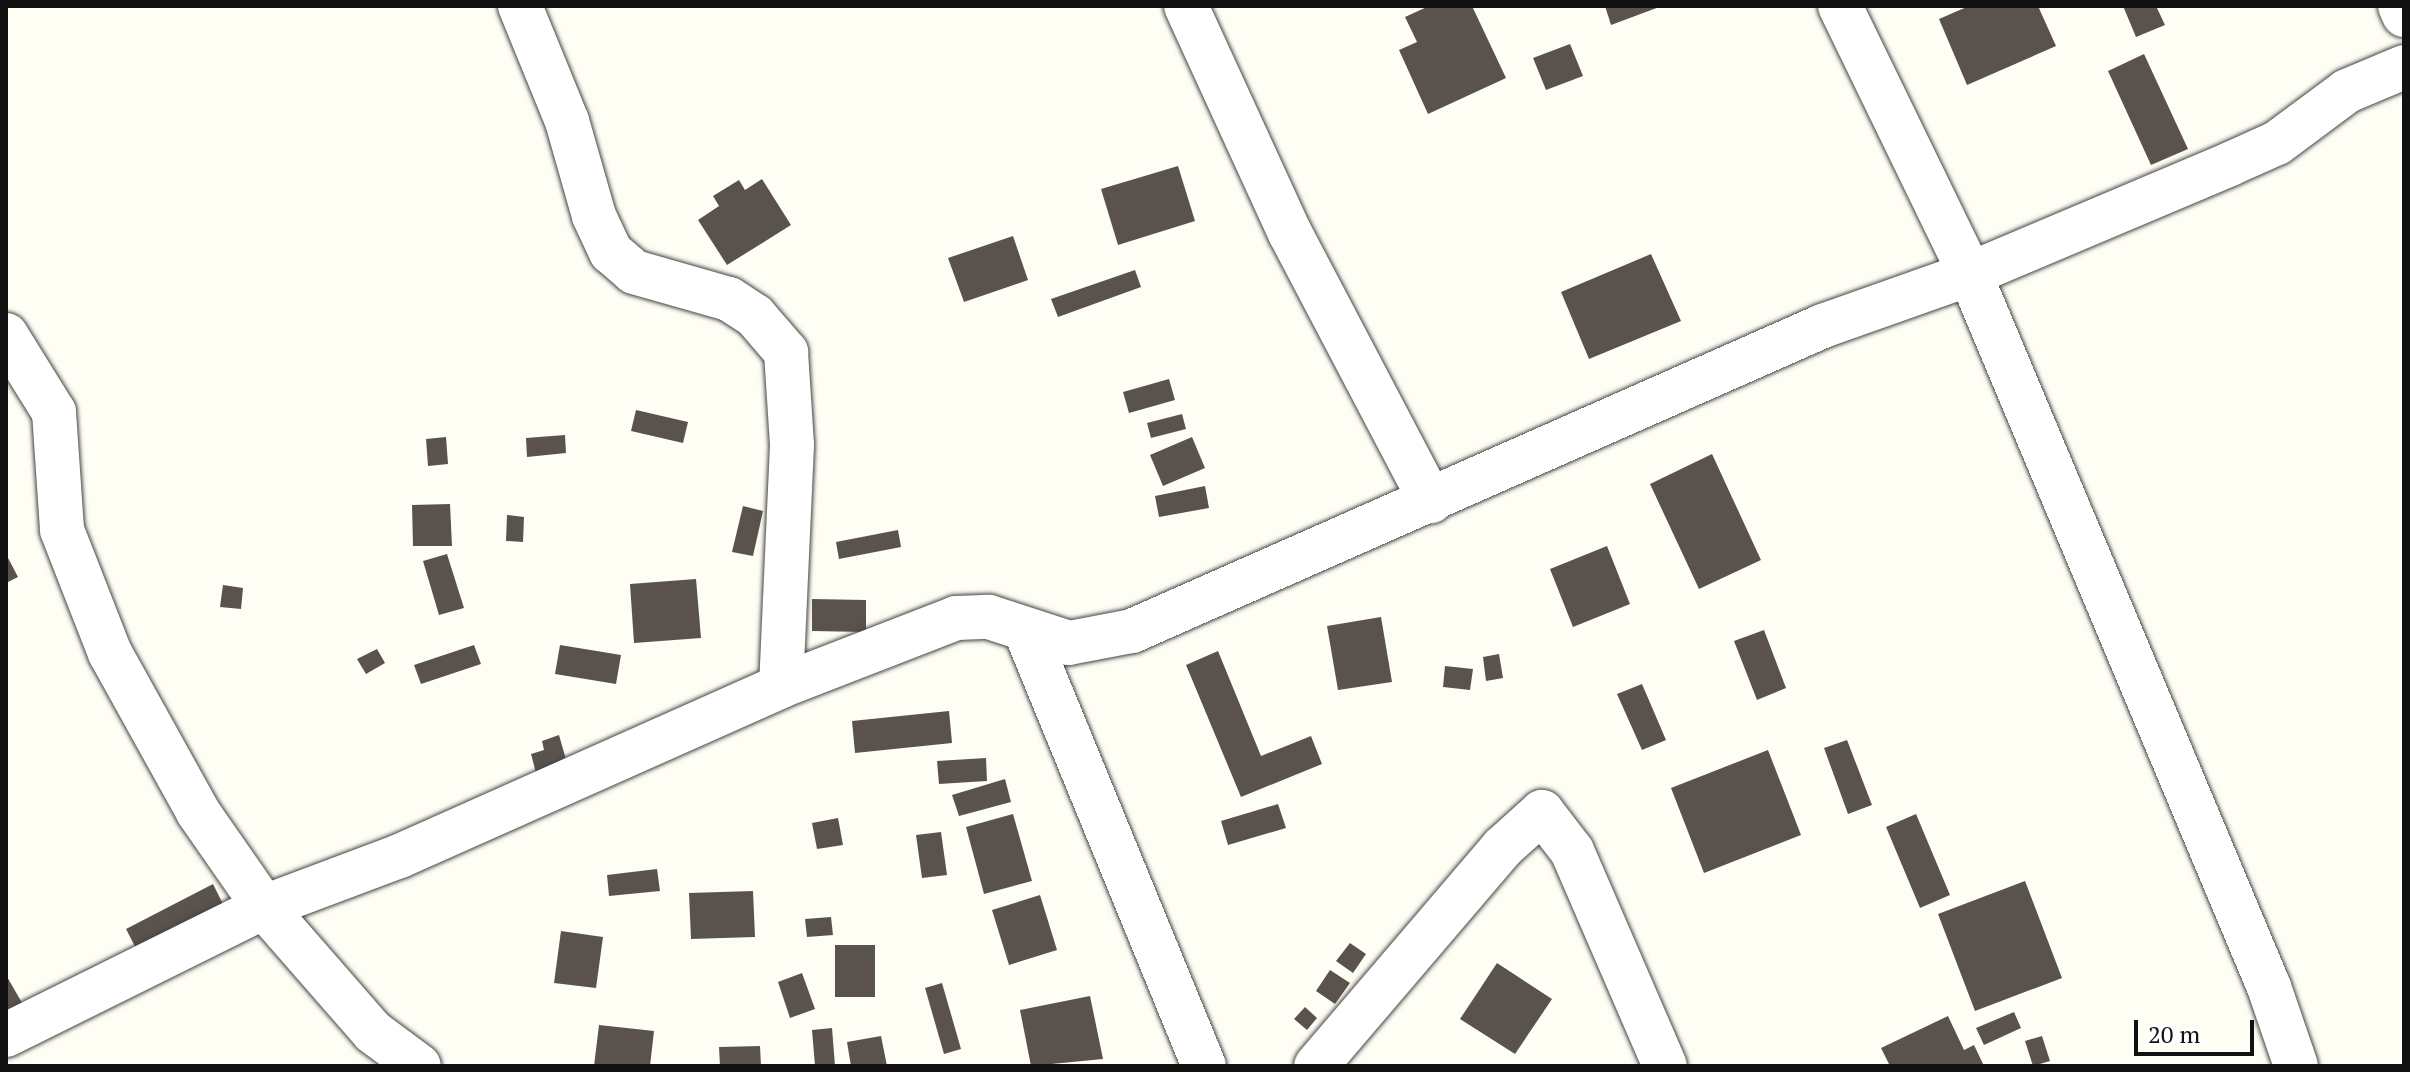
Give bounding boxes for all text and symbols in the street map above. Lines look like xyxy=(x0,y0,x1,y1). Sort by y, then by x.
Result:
scale bar xyxy=(2138,1004,2258,1054)
text: 20 m xyxy=(2148,1018,2200,1050)

